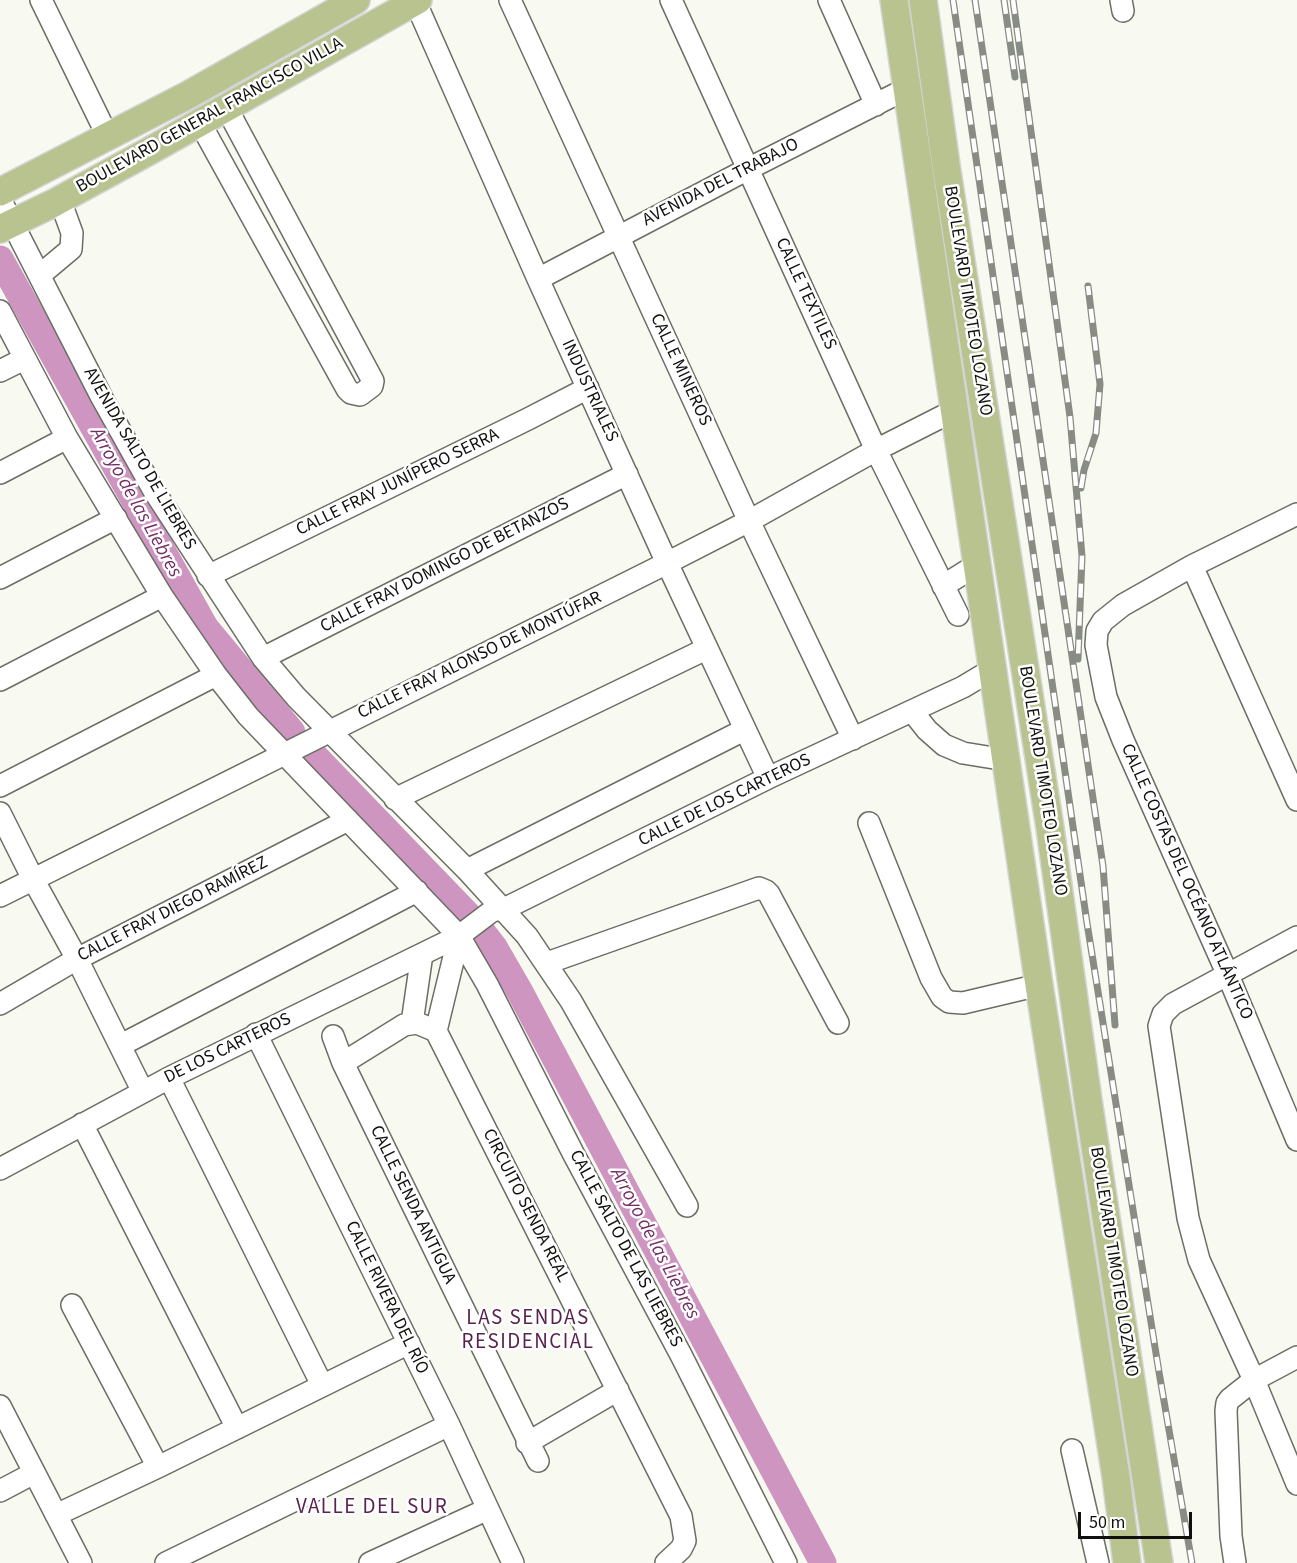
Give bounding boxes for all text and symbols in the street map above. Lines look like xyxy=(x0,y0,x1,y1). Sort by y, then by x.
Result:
street label: BOULEVARD GENERAL FRANCISCO VILLA xyxy=(73,33,347,199)
street label: AVENIDA DEL TRABAJO xyxy=(639,134,803,232)
street label: BOULEVARD TIMOTEO LOZANO xyxy=(938,184,996,418)
street label: CALLE TEXTILES xyxy=(770,235,840,353)
street label: CALLE MINEROS xyxy=(645,310,715,430)
street label: INDUSTRIALES xyxy=(556,336,622,446)
street label: AVENIDA SALTO DE LIEBRES xyxy=(78,364,200,554)
water label: Arroyo de las Liebres xyxy=(84,424,186,582)
street label: CALLE FRAY JUNÍPERO SERRA xyxy=(293,424,503,542)
street label: CALLE FRAY DOMINGO DE BETANZOS xyxy=(317,494,573,638)
street label: CALLE FRAY ALONSO DE MONTÚFAR xyxy=(355,587,605,725)
street label: BOULEVARD TIMOTEO LOZANO xyxy=(1013,664,1071,898)
street label: CALLE COSTAS DEL OCÉANO ATLÁNTICO xyxy=(1115,741,1257,1023)
street label: CALLE DE LOS CARTEROS xyxy=(635,750,815,852)
street label: CALLE FRAY DIEGO RAMÍREZ xyxy=(74,853,272,967)
street label: DE LOS CARTEROS xyxy=(161,1009,295,1089)
street label: CALLE SENDA ANTIGUA xyxy=(364,1122,460,1288)
street label: CIRCUITO SENDA REAL xyxy=(477,1126,573,1286)
street label: BOULEVARD TIMOTEO LOZANO xyxy=(1084,1145,1142,1379)
street label: CALLE SALTO DE LAS LIEBRES xyxy=(564,1147,686,1351)
water label: Arroyo de las Liebres xyxy=(604,1164,704,1324)
street label: CALLE RIVERA DEL RÍO xyxy=(340,1218,432,1378)
district label: LAS SENDAS RESIDENCIAL xyxy=(462,1306,594,1356)
district label: VALLE DEL SUR xyxy=(296,1495,448,1521)
scale bar xyxy=(1081,1500,1195,1538)
text: 50 m xyxy=(1089,1510,1125,1535)

